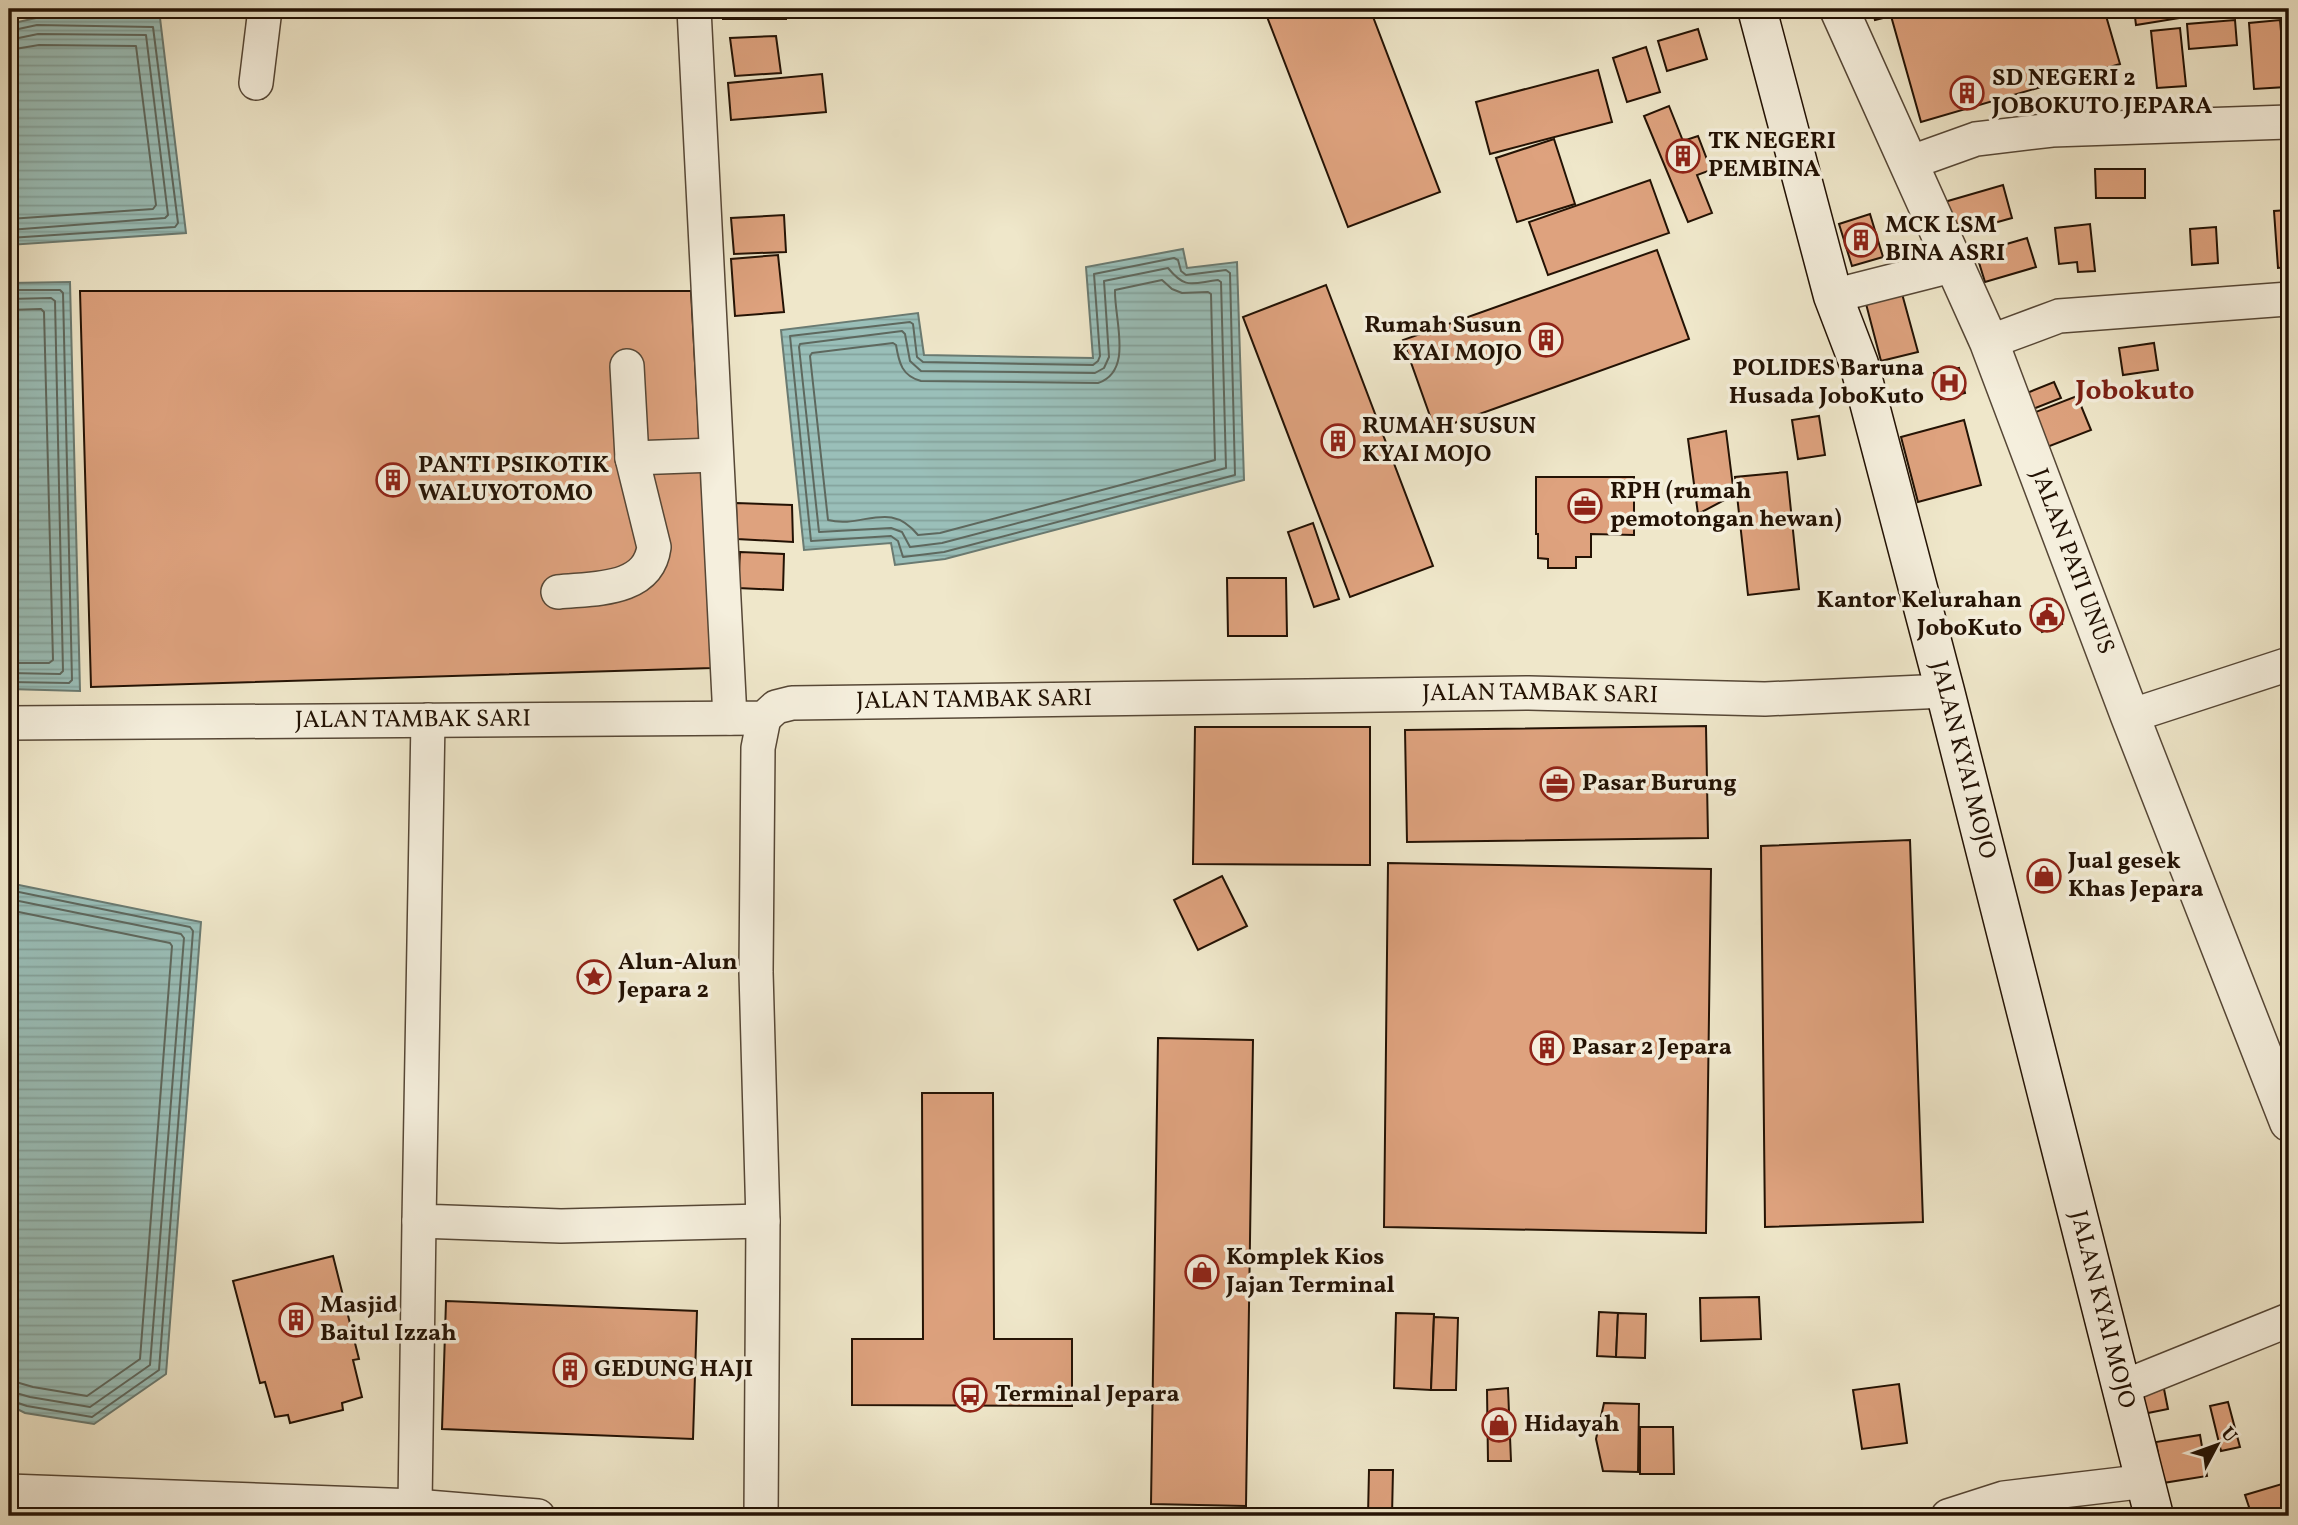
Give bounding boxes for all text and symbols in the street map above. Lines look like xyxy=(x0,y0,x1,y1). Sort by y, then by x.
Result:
place label: SD NEGERI 2 JOBOKUTO JEPARA xyxy=(1991,62,2212,124)
building icon: SD NEGERI 2 JOBOKUTO JEPARA xyxy=(1948,74,1986,112)
place label: TK NEGERI PEMBINA xyxy=(1708,125,1836,187)
building icon: TK NEGERI PEMBINA xyxy=(1664,137,1702,175)
place label: MCK LSM BINA ASRI xyxy=(1885,209,2005,271)
building icon: MCK LSM BINA ASRI xyxy=(1842,221,1880,259)
place label: Rumah Susun KYAI MOJO xyxy=(1364,309,1522,371)
building icon: Rumah Susun KYAI MOJO xyxy=(1527,321,1565,359)
place label: POLIDES Baruna Husada JoboKuto xyxy=(1729,352,1924,414)
hospital icon: POLIDES Baruna Husada JoboKuto xyxy=(1930,364,1968,402)
district label: Jobokuto xyxy=(2074,372,2195,411)
place label: RUMAH SUSUN KYAI MOJO xyxy=(1362,410,1536,472)
building icon: RUMAH SUSUN KYAI MOJO xyxy=(1319,422,1357,460)
place label: PANTI PSIKOTIK WALUYOTOMO xyxy=(418,449,610,511)
building icon: PANTI PSIKOTIK WALUYOTOMO xyxy=(374,461,412,499)
street label: JALAN PATI UNUS xyxy=(2021,464,2122,659)
place label: RPH (rumah pemotongan hewan) xyxy=(1610,475,1842,537)
office icon: RPH (rumah pemotongan hewan) xyxy=(1566,487,1604,525)
place label: Kantor Kelurahan JoboKuto xyxy=(1817,584,2022,646)
public building icon: Kantor Kelurahan JoboKuto xyxy=(2028,596,2066,634)
street label: JALAN KYAI MOJO xyxy=(1921,657,2004,863)
street label: JALAN TAMBAK SARI xyxy=(1422,676,1659,713)
street label: JALAN TAMBAK SARI xyxy=(856,682,1092,719)
street label: JALAN TAMBAK SARI xyxy=(295,703,531,738)
office icon: Pasar Burung xyxy=(1538,765,1576,803)
place label: Pasar Burung xyxy=(1582,767,1737,801)
place label: Jual gesek Khas Jepara xyxy=(2067,845,2204,907)
shop icon: Jual gesek Khas Jepara xyxy=(2025,857,2063,895)
place label: Alun-Alun Jepara 2 xyxy=(617,946,738,1008)
place icon: Alun-Alun Jepara 2 xyxy=(575,958,613,996)
building icon: Pasar 2 Jepara xyxy=(1528,1029,1566,1067)
place label: Pasar 2 Jepara xyxy=(1572,1031,1732,1065)
street label: JALAN KYAI MOJO xyxy=(2060,1207,2143,1412)
place label: Komplek Kios Jajan Terminal xyxy=(1225,1241,1395,1303)
shop icon: Komplek Kios Jajan Terminal xyxy=(1183,1253,1221,1291)
place label: Masjid Baitul Izzah xyxy=(320,1289,457,1351)
building icon: Masjid Baitul Izzah xyxy=(277,1301,315,1339)
building icon: GEDUNG HAJI xyxy=(551,1351,589,1389)
place label: GEDUNG HAJI xyxy=(594,1353,753,1387)
bus stop icon: Terminal Jepara xyxy=(951,1376,989,1414)
place label: Terminal Jepara xyxy=(995,1378,1180,1412)
shop icon: Hidayah xyxy=(1480,1406,1518,1444)
place label: Hidayah xyxy=(1524,1408,1620,1442)
north arrow xyxy=(2182,1410,2252,1480)
text: U xyxy=(2214,1422,2242,1449)

